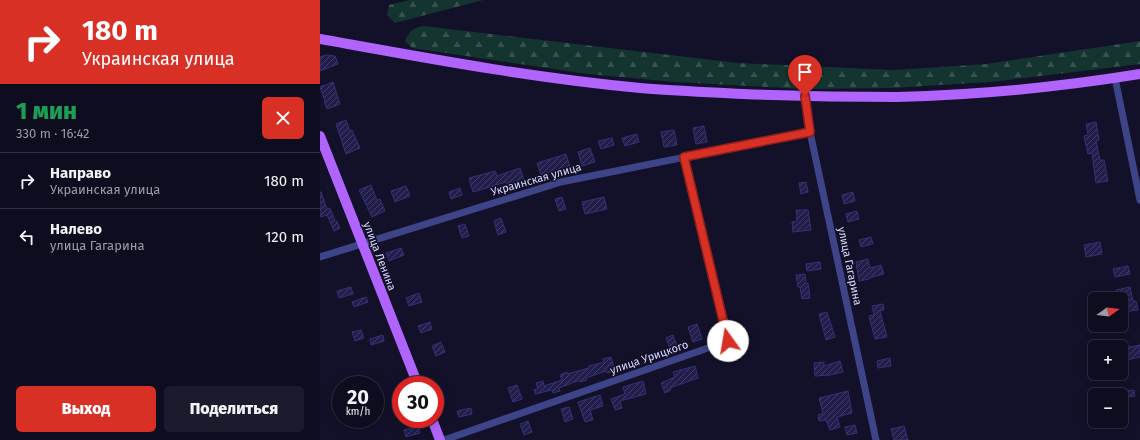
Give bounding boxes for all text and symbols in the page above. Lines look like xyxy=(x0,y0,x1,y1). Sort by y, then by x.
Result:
text: 180 m xyxy=(82,14,158,47)
icon: right xyxy=(16,16,68,68)
text: Украинская улица xyxy=(82,48,235,70)
pin xyxy=(788,55,822,96)
icon: arrive xyxy=(794,61,816,83)
text: 1 мин xyxy=(16,97,77,125)
button: close xyxy=(262,97,304,139)
text: 330 m · 16:42 xyxy=(16,126,90,141)
street label: Украинская улица xyxy=(490,160,583,199)
text: Направо xyxy=(50,164,111,182)
icon: right xyxy=(16,170,38,192)
text: 180 m xyxy=(264,172,304,190)
text: Украинская улица xyxy=(50,182,160,197)
text: Налево xyxy=(50,220,102,238)
street label: улица Ленина xyxy=(360,220,399,292)
icon: left xyxy=(16,226,38,248)
street label: улица Гагарина xyxy=(835,226,864,307)
text: 120 m xyxy=(265,228,304,246)
text: улица Гагарина xyxy=(50,238,144,253)
north arrow xyxy=(1088,292,1128,332)
map controls xyxy=(1088,292,1128,428)
position arrow xyxy=(707,320,749,362)
street label: улица Урицкого xyxy=(608,338,690,377)
button: + xyxy=(1088,340,1128,380)
speed limit sign: 30 xyxy=(392,376,444,428)
text: 20 xyxy=(347,385,369,409)
button: Выход xyxy=(16,386,156,432)
button: Поделиться xyxy=(164,386,304,432)
button: − xyxy=(1088,388,1128,428)
text: km/h xyxy=(346,406,370,418)

